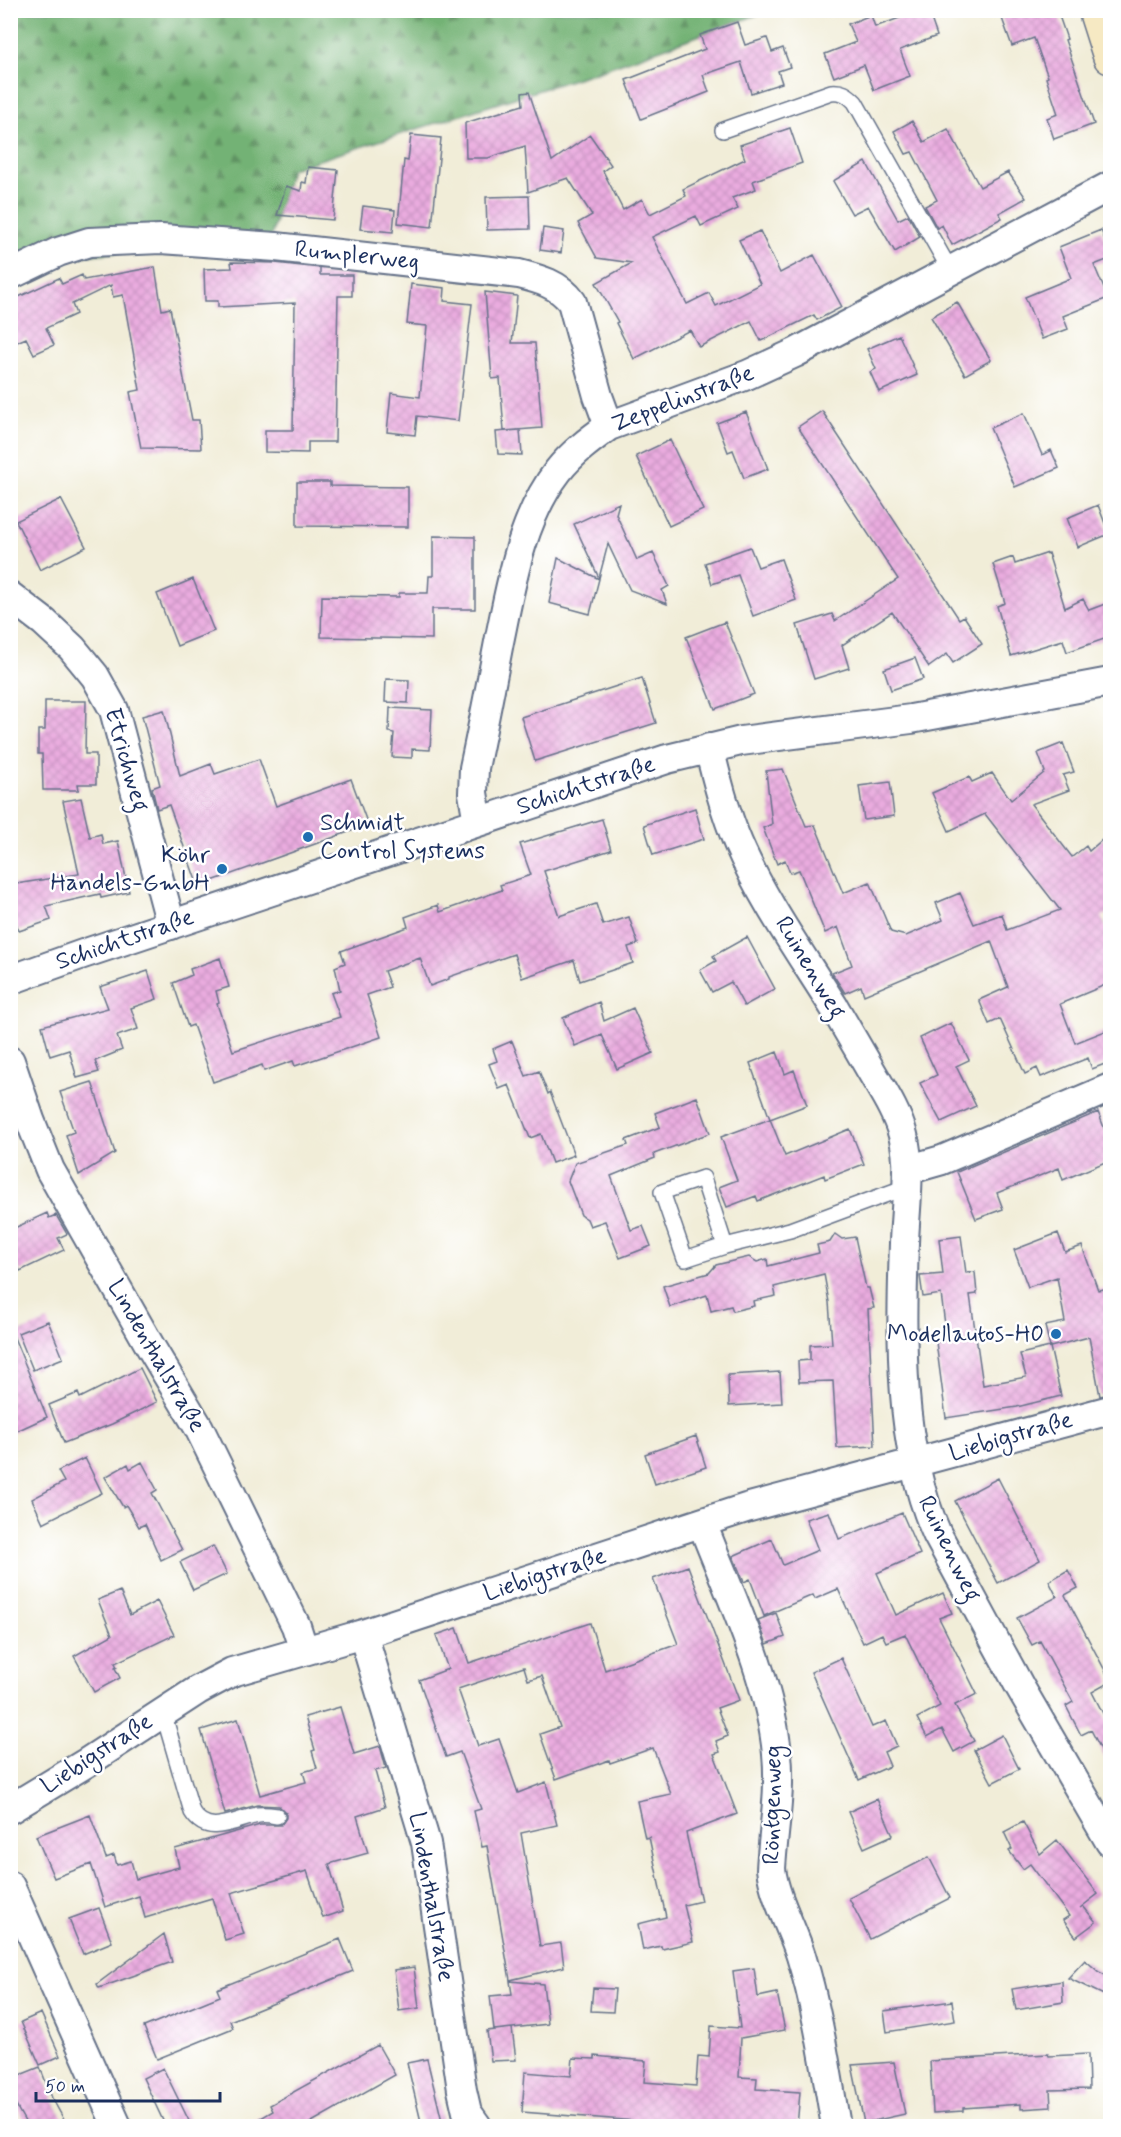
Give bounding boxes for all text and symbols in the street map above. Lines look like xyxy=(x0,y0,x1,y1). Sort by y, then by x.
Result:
street label: Rumplerweg xyxy=(293,234,421,278)
street label: Zeppelinstraße xyxy=(607,358,759,440)
street label: Etrichweg xyxy=(93,704,156,816)
street label: Schichtstraße xyxy=(513,749,659,823)
place label: Schmidt Control Systems xyxy=(320,808,485,867)
marker: Schmidt Control Systems xyxy=(301,830,315,844)
place label: Köhr Handels-GmbH xyxy=(50,840,210,899)
marker: Köhr Handels-GmbH xyxy=(215,862,229,876)
street label: Schichtstraße xyxy=(52,902,198,978)
street label: Ruinenweg xyxy=(765,911,853,1027)
street label: Lindenthalstraße xyxy=(100,1274,212,1438)
place label: Modellautos-H0 xyxy=(887,1319,1044,1350)
marker: Modellautos-H0 xyxy=(1049,1327,1063,1341)
street label: Liebigstraße xyxy=(946,1405,1077,1471)
street label: Ruinenweg xyxy=(907,1491,988,1609)
street label: Liebigstraße xyxy=(480,1541,611,1611)
street label: Liebigstraße xyxy=(35,1706,160,1803)
street label: Röntgenweg xyxy=(756,1745,792,1865)
street label: Lindenthalstraße xyxy=(401,1810,461,1984)
scale bar xyxy=(36,2065,220,2103)
text: 50 m xyxy=(45,2075,85,2099)

